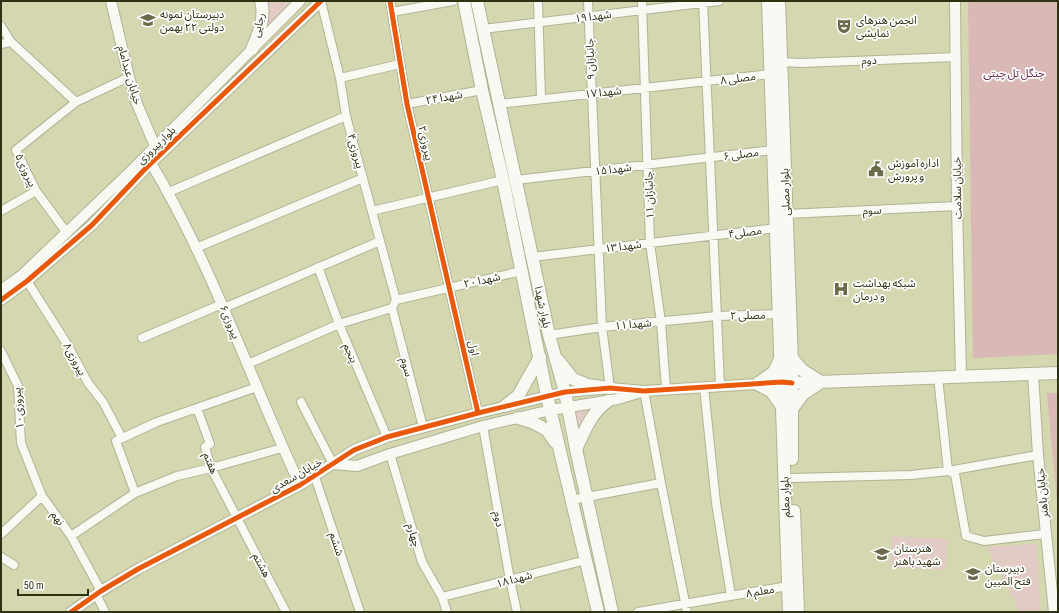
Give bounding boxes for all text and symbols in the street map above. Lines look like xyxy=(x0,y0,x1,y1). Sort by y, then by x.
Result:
place label: دبیرستان نمونه دولتی ۲۲ بهمن xyxy=(160,8,224,34)
street label: شهدا ۱۹ xyxy=(574,8,613,25)
school or university icon: دبیرستان نمونه دولتی ۲۲ بهمن xyxy=(139,11,157,29)
street label: رجایی xyxy=(249,12,268,39)
place label: انجمن هنرهای نمایشی xyxy=(856,14,917,40)
theatre icon: انجمن هنرهای نمایشی xyxy=(835,17,853,35)
street label: جانبازان ۹ xyxy=(583,37,598,80)
street label: خیابان عبدامام xyxy=(114,44,144,107)
street label: دوم xyxy=(861,54,877,68)
park label: جنگل تل چیتی xyxy=(983,67,1045,81)
street label: مصلی ۸ xyxy=(720,70,757,87)
street label: شهدا ۱۷ xyxy=(584,84,623,101)
street label: شهدا ۲۴ xyxy=(425,88,464,107)
street label: بلوار پیروزی xyxy=(134,124,179,168)
street label: پیروزی۲ xyxy=(414,124,436,162)
street label: پیروزی۴ xyxy=(343,132,367,170)
street label: مصلی ۶ xyxy=(723,146,760,163)
street label: پیروزی۵ xyxy=(11,151,39,189)
street label: خیابان سلامت xyxy=(950,156,965,219)
place label: اداره آموزش و پرورش xyxy=(888,157,939,184)
public building icon: اداره آموزش و پرورش xyxy=(867,160,885,178)
street label: شهدا ۱۵ xyxy=(594,161,633,178)
street label: بلوار مصلی xyxy=(778,168,793,216)
street label: جانبازان ۱۱ xyxy=(642,170,657,219)
street label: سوم xyxy=(862,203,882,218)
street label: مصلی۴ xyxy=(727,224,763,241)
street label: شهدا ۱۳ xyxy=(604,238,643,255)
street label: شهدا ۲۰ xyxy=(463,270,502,291)
place label: شبکه بهداشت و درمان xyxy=(853,277,916,303)
hospital icon: شبکه بهداشت و درمان xyxy=(832,280,850,298)
street label: بلوار شهدا xyxy=(532,285,553,329)
street label: پیروزی۶ xyxy=(216,303,242,341)
street label: مصلی ۲ xyxy=(730,309,766,322)
street label: شهدا ۱۱ xyxy=(614,316,652,333)
street label: اول xyxy=(465,339,482,357)
street label: پیروزی۸ xyxy=(59,341,89,378)
street label: پنجم xyxy=(339,341,360,366)
street label: سوم xyxy=(397,356,415,379)
street label: پیروزی۱۰ xyxy=(10,387,28,429)
street label: هفتم xyxy=(199,451,221,477)
street label: خیابان سعدی xyxy=(268,455,325,496)
street label: خیابان باهنر xyxy=(1034,467,1051,519)
street label: بلوار معلم xyxy=(778,476,795,518)
street label: نهم xyxy=(46,509,67,529)
street label: دوم xyxy=(490,510,506,528)
street label: چهارم xyxy=(403,522,423,549)
street label: ششم xyxy=(325,531,347,559)
place label: هنرستان شهید باهنر xyxy=(893,542,941,568)
school or university icon: هنرستان شهید باهنر xyxy=(873,545,891,563)
street label: هشتم xyxy=(248,551,273,581)
place label: دبیرستان فتح المبین xyxy=(985,562,1031,589)
school or university icon: دبیرستان فتح المبین xyxy=(964,565,982,583)
street label: شهدا ۱۸ xyxy=(495,568,534,591)
scale bar xyxy=(18,571,88,597)
text: 50 m xyxy=(24,578,44,593)
street label: معلم ۸ xyxy=(745,583,776,602)

